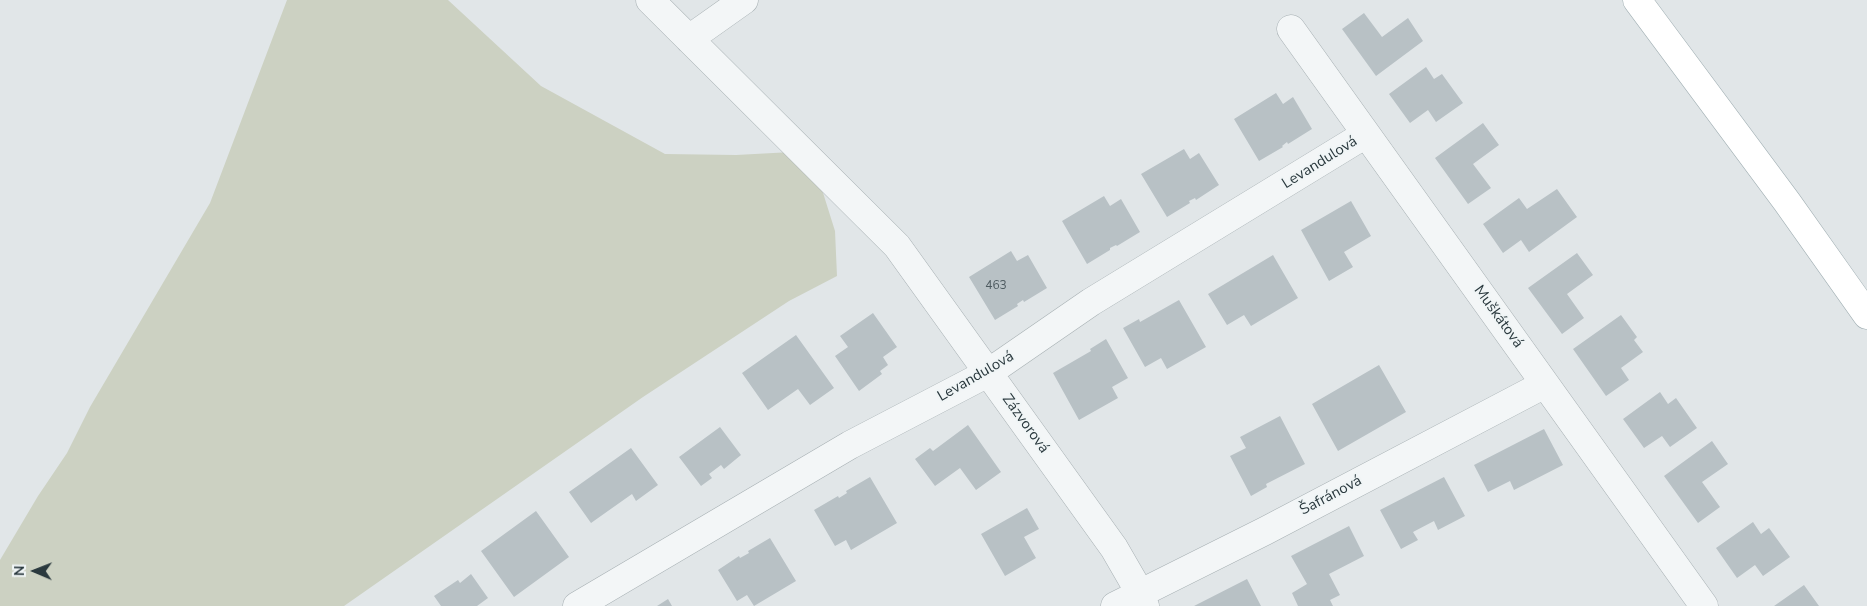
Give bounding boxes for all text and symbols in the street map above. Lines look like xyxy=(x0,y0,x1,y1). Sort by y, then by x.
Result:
street label: Levandulová xyxy=(1279,133,1361,193)
house number: 463 xyxy=(985,279,1007,293)
street label: Muškátová xyxy=(1469,282,1527,352)
street label: Levandulová xyxy=(935,348,1017,406)
street label: Zázvorová xyxy=(998,391,1052,457)
street label: Šafránová xyxy=(1297,472,1365,520)
north arrow xyxy=(10,546,60,596)
text: N xyxy=(10,565,29,576)

